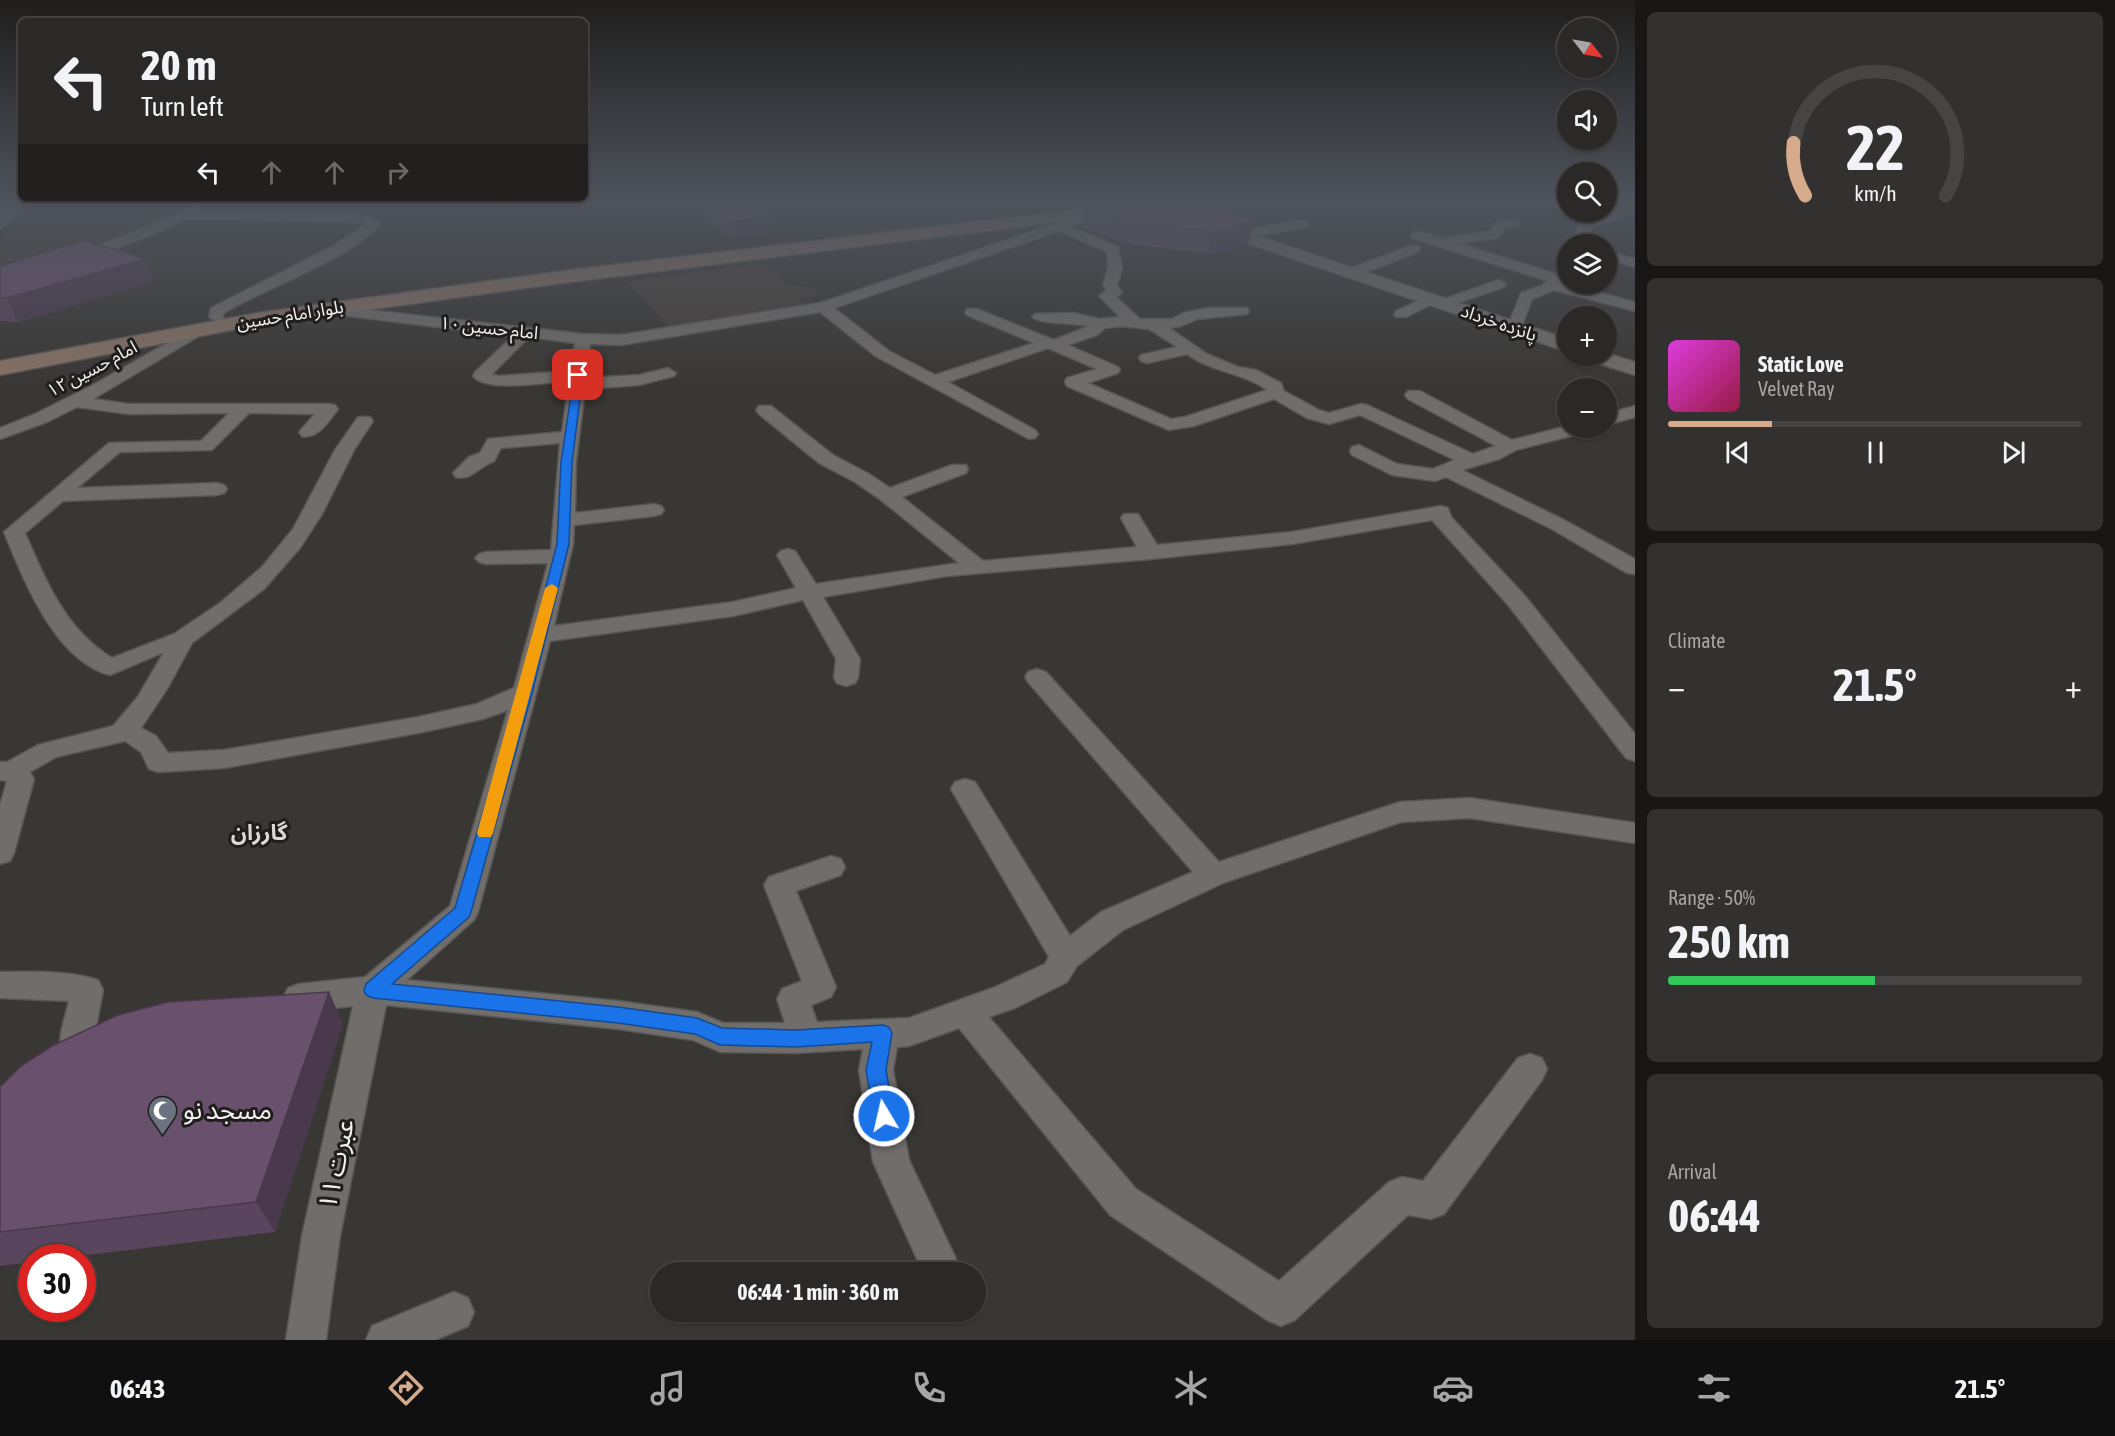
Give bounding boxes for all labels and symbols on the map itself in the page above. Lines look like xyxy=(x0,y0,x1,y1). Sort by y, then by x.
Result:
north arrow xyxy=(1557,18,1617,78)
street label: بلوار امام حسین xyxy=(235,296,346,337)
street label: پانزده خرداد xyxy=(1458,300,1540,346)
street label: امام حسین ۱۰ xyxy=(438,312,539,347)
street label: امام حسین ۱۲ xyxy=(43,336,142,405)
pin xyxy=(552,349,603,400)
district label: گارزان xyxy=(231,819,288,846)
position arrow xyxy=(852,1084,916,1148)
mosque icon: مسجد نو xyxy=(146,1094,178,1136)
place label: مسجد نو xyxy=(183,1095,272,1125)
street label: عبرت ۱۱ xyxy=(312,1116,360,1212)
speed limit sign: 30 xyxy=(18,1244,96,1322)

